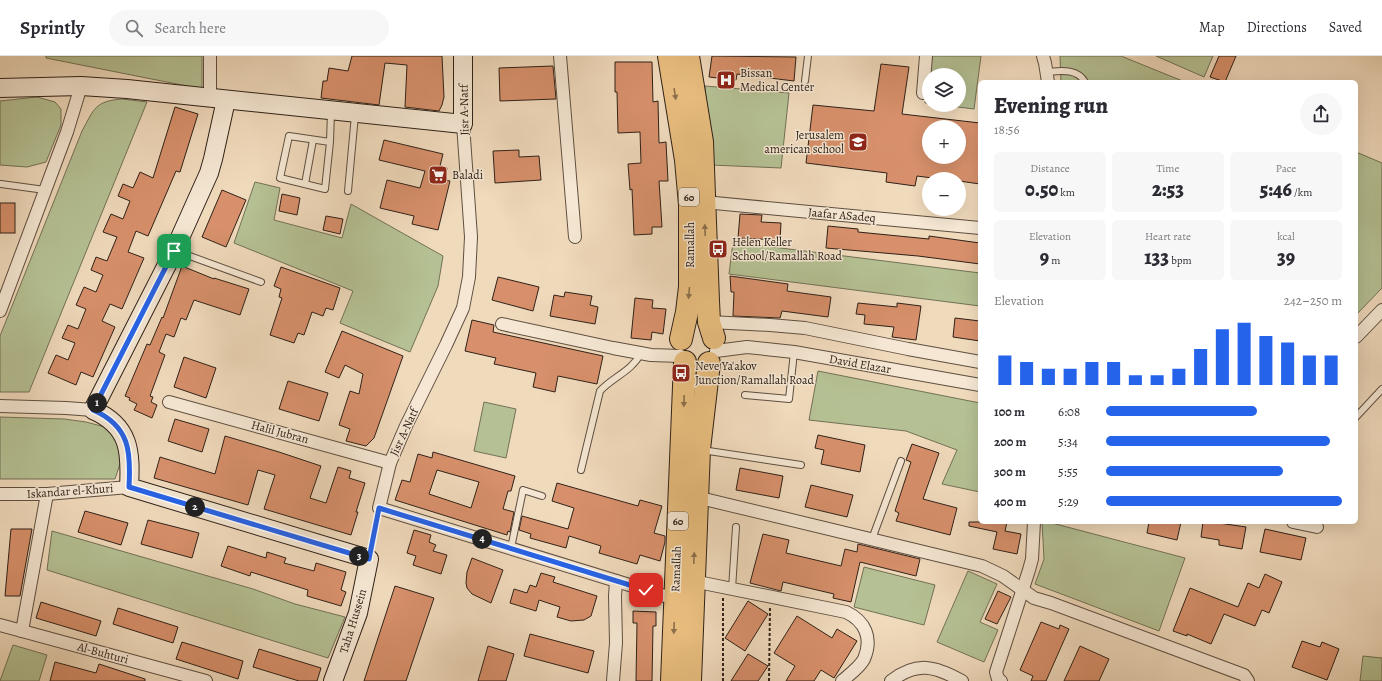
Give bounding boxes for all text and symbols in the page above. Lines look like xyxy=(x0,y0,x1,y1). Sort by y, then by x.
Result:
search box xyxy=(109,10,389,46)
text: Sprintly xyxy=(20,15,85,41)
icon: search xyxy=(123,17,145,39)
text: Search here xyxy=(155,18,226,38)
text: Map xyxy=(1199,18,1225,37)
text: Directions xyxy=(1247,18,1307,37)
text: Saved xyxy=(1329,18,1362,37)
place label: Bissan Medical Center xyxy=(740,65,815,95)
map controls xyxy=(922,68,966,216)
button: layers xyxy=(922,68,966,112)
hospital icon: Bissan Medical Center xyxy=(715,69,737,91)
street label: Jisr A-Natf xyxy=(456,82,472,136)
one-way arrow xyxy=(672,88,678,101)
text: Evening run xyxy=(994,91,1108,121)
button: share xyxy=(1300,93,1342,135)
button: + xyxy=(922,120,966,164)
text: 18:56 xyxy=(994,121,1019,138)
place label: Jerusalem american school xyxy=(764,127,844,157)
school or university icon: Jerusalem american school xyxy=(847,131,869,153)
text: Distance xyxy=(1030,161,1070,176)
text: Time xyxy=(1157,161,1179,176)
text: Pace xyxy=(1276,161,1296,176)
supermarket icon: Baladi xyxy=(427,164,449,186)
place label: Baladi xyxy=(452,167,483,183)
button: − xyxy=(922,172,966,216)
text: 0.50 xyxy=(1025,176,1058,203)
text: 2:53 xyxy=(1152,176,1184,203)
text: 5:46 xyxy=(1260,176,1292,203)
text: km xyxy=(1058,185,1075,200)
text: /km xyxy=(1292,185,1312,200)
road number: 60 xyxy=(679,188,699,206)
street label: Jaafar ASadeq xyxy=(807,204,877,226)
street label: Ramallah xyxy=(682,221,698,268)
one-way arrow xyxy=(702,224,709,236)
text: Elevation xyxy=(1029,229,1071,244)
text: Heart rate xyxy=(1145,229,1191,244)
text: kcal xyxy=(1277,229,1295,244)
pin xyxy=(157,234,191,268)
place label: Helen Keller School/Ramallah Road xyxy=(732,234,842,264)
bus stop icon: Helen Keller School/Ramallah Road xyxy=(707,238,729,260)
icon: arrive xyxy=(163,240,185,262)
text: 9 xyxy=(1040,244,1049,271)
text: 133 xyxy=(1144,244,1169,271)
text: 39 xyxy=(1277,244,1295,271)
text: m xyxy=(1049,253,1060,268)
text: bpm xyxy=(1169,253,1192,268)
one-way arrow xyxy=(686,287,692,299)
text: Elevation xyxy=(994,292,1044,309)
text: 242–250 m xyxy=(1284,292,1342,309)
street label: David Elazar xyxy=(828,351,893,377)
place label: Neve Ya'akov Junction/Ramallah Road xyxy=(695,358,815,388)
bus stop icon: Neve Ya'akov Junction/Ramallah Road xyxy=(670,362,692,384)
pin: 1 xyxy=(87,393,107,413)
text: 1 xyxy=(95,395,99,410)
one-way arrow xyxy=(681,395,687,408)
street label: Jisr A-Natf xyxy=(386,403,423,459)
text: 100 m xyxy=(994,403,1025,420)
text: 6:08 xyxy=(1058,403,1080,420)
street label: Halil Jubran xyxy=(250,417,311,447)
text: 200 m xyxy=(994,433,1027,450)
text: 5:34 xyxy=(1058,433,1078,450)
text: 300 m xyxy=(994,463,1026,480)
text: 5:55 xyxy=(1058,463,1078,480)
street label: Iskandar el-Khuri xyxy=(26,480,114,502)
text: 400 m xyxy=(994,493,1026,510)
text: 5:29 xyxy=(1058,493,1079,510)
pin: 2 xyxy=(185,497,205,517)
text: 2 xyxy=(192,499,198,514)
road number: 60 xyxy=(668,512,688,530)
pin: 4 xyxy=(472,529,492,549)
text: 4 xyxy=(479,531,485,546)
street label: Ramallah xyxy=(667,545,685,592)
pin: 3 xyxy=(349,546,369,566)
text: 3 xyxy=(357,548,361,563)
one-way arrow xyxy=(691,551,697,564)
pin xyxy=(629,573,663,607)
icon: check xyxy=(635,579,657,601)
street label: Taha Hussein xyxy=(336,586,370,655)
one-way arrow xyxy=(671,622,677,635)
street label: Al-Buhturi xyxy=(75,638,130,668)

